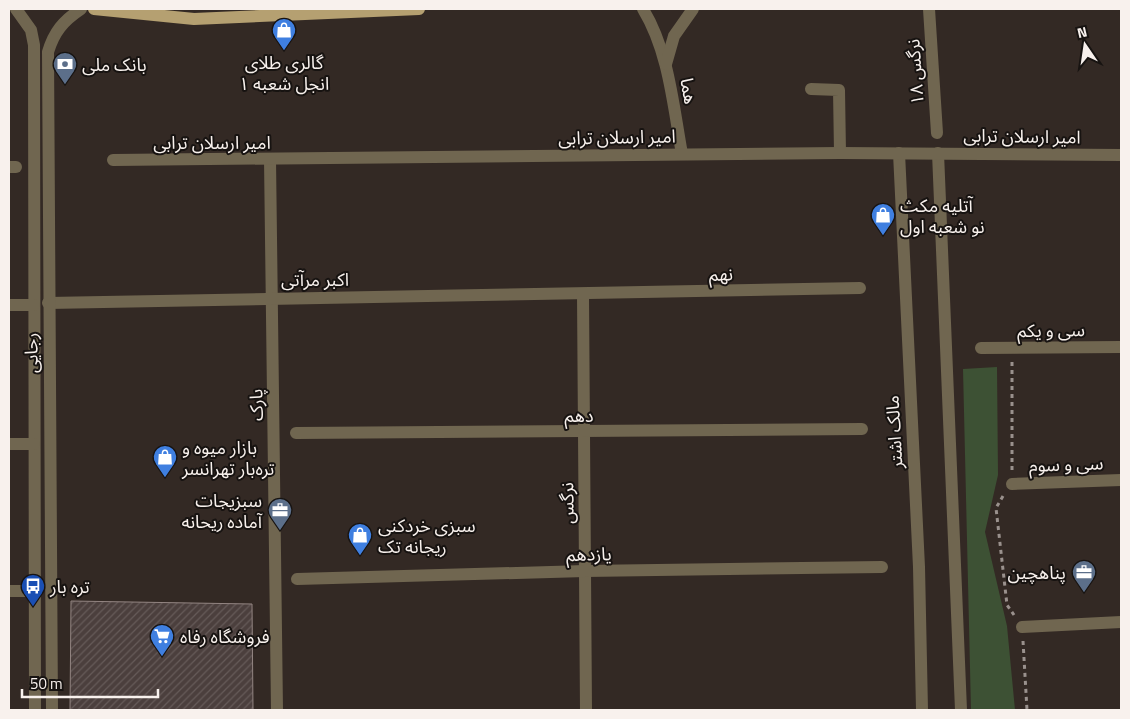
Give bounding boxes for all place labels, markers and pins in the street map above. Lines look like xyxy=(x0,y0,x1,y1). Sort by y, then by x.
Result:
shop icon: گالری طلای انجل شعبه ۱ xyxy=(271,17,297,51)
place label: گالری طلای انجل شعبه ۱ xyxy=(239,49,329,97)
bank icon: بانک ملی xyxy=(52,51,78,85)
place label: بانک ملی xyxy=(82,51,147,78)
place label: آتلیه مکث نو شعبه اول xyxy=(900,192,985,240)
shop icon: آتلیه مکث نو شعبه اول xyxy=(870,202,896,236)
place label: بازار میوه و تره‌بار تهرانسر xyxy=(181,434,274,482)
shop icon: بازار میوه و تره‌بار تهرانسر xyxy=(152,444,178,478)
place label: سبزیجات آماده ریحانه xyxy=(182,487,263,535)
office icon: سبزیجات آماده ریحانه xyxy=(267,497,293,531)
place label: سبزی خردکنی ریجانه تک xyxy=(378,512,476,560)
shop icon: سبزی خردکنی ریجانه تک xyxy=(347,522,373,556)
place label: پناهچین xyxy=(1008,559,1066,586)
office icon: پناهچین xyxy=(1071,559,1097,593)
bus stop icon: تره بار xyxy=(20,573,46,607)
place label: تره بار xyxy=(49,573,90,600)
supermarket icon: فروشگاه رفاه xyxy=(149,623,175,657)
place label: فروشگاه رفاه xyxy=(180,623,270,650)

